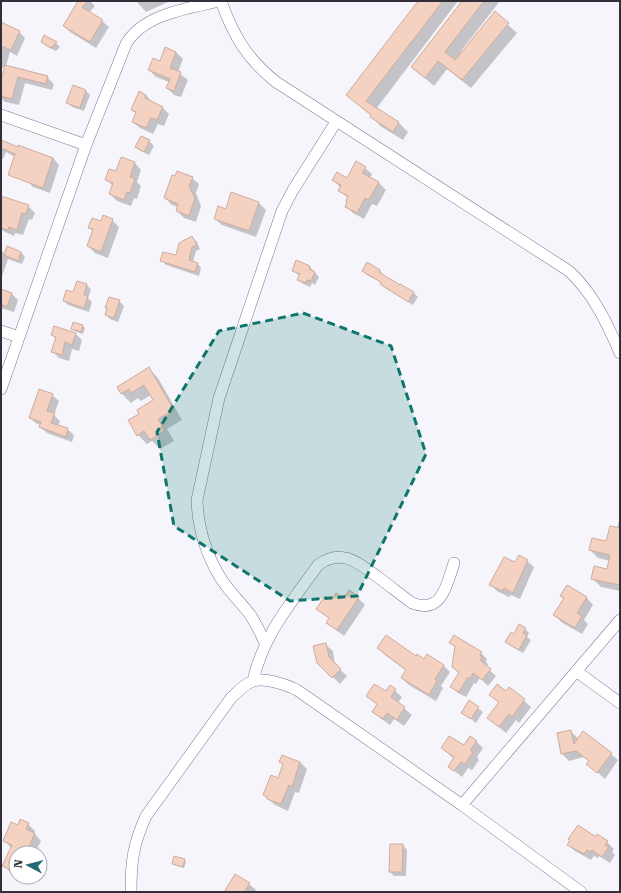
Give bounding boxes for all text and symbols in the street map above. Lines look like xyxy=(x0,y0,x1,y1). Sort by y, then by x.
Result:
north arrow xyxy=(8,845,48,885)
text: N xyxy=(12,858,26,869)

